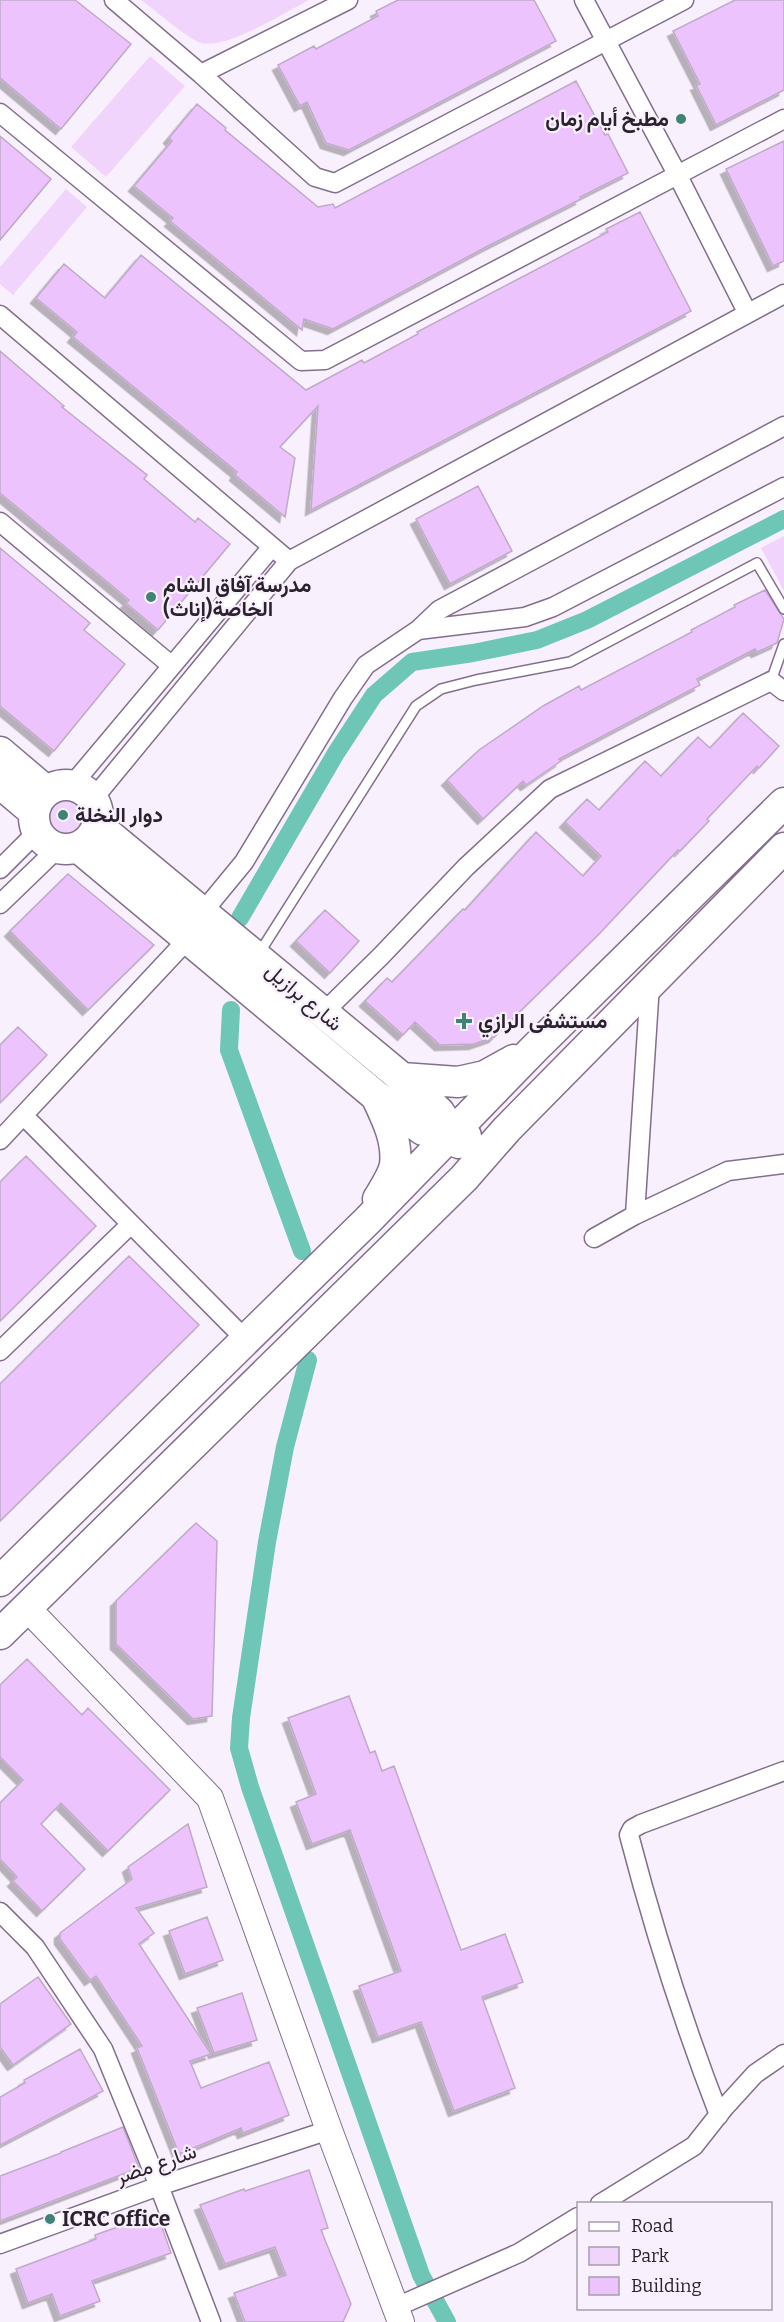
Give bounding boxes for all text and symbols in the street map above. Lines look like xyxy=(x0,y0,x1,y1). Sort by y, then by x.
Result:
place label: مطبخ أيام زمان xyxy=(545,106,669,133)
marker: مطبخ أيام زمان xyxy=(674,112,688,126)
place label: مدرسة آفاق الشام الخاصة(إناث) xyxy=(163,572,311,623)
marker: مدرسة آفاق الشام الخاصة(إناث) xyxy=(144,590,158,604)
place label: دوار النخلة xyxy=(75,802,163,828)
marker: دوار النخلة xyxy=(56,808,70,822)
street label: شارع برازيل xyxy=(259,957,348,1038)
place label: مستشفى الرازي xyxy=(478,1008,607,1038)
marker: مستشفى الرازي xyxy=(455,1012,473,1030)
street label: شارع مضر xyxy=(111,2138,200,2191)
legend xyxy=(577,2202,772,2310)
place label: ICRC office xyxy=(62,2206,170,2232)
marker: ICRC office xyxy=(43,2212,57,2226)
text: Road xyxy=(631,2215,674,2237)
text: Park xyxy=(631,2245,670,2267)
text: Building xyxy=(631,2275,702,2297)

